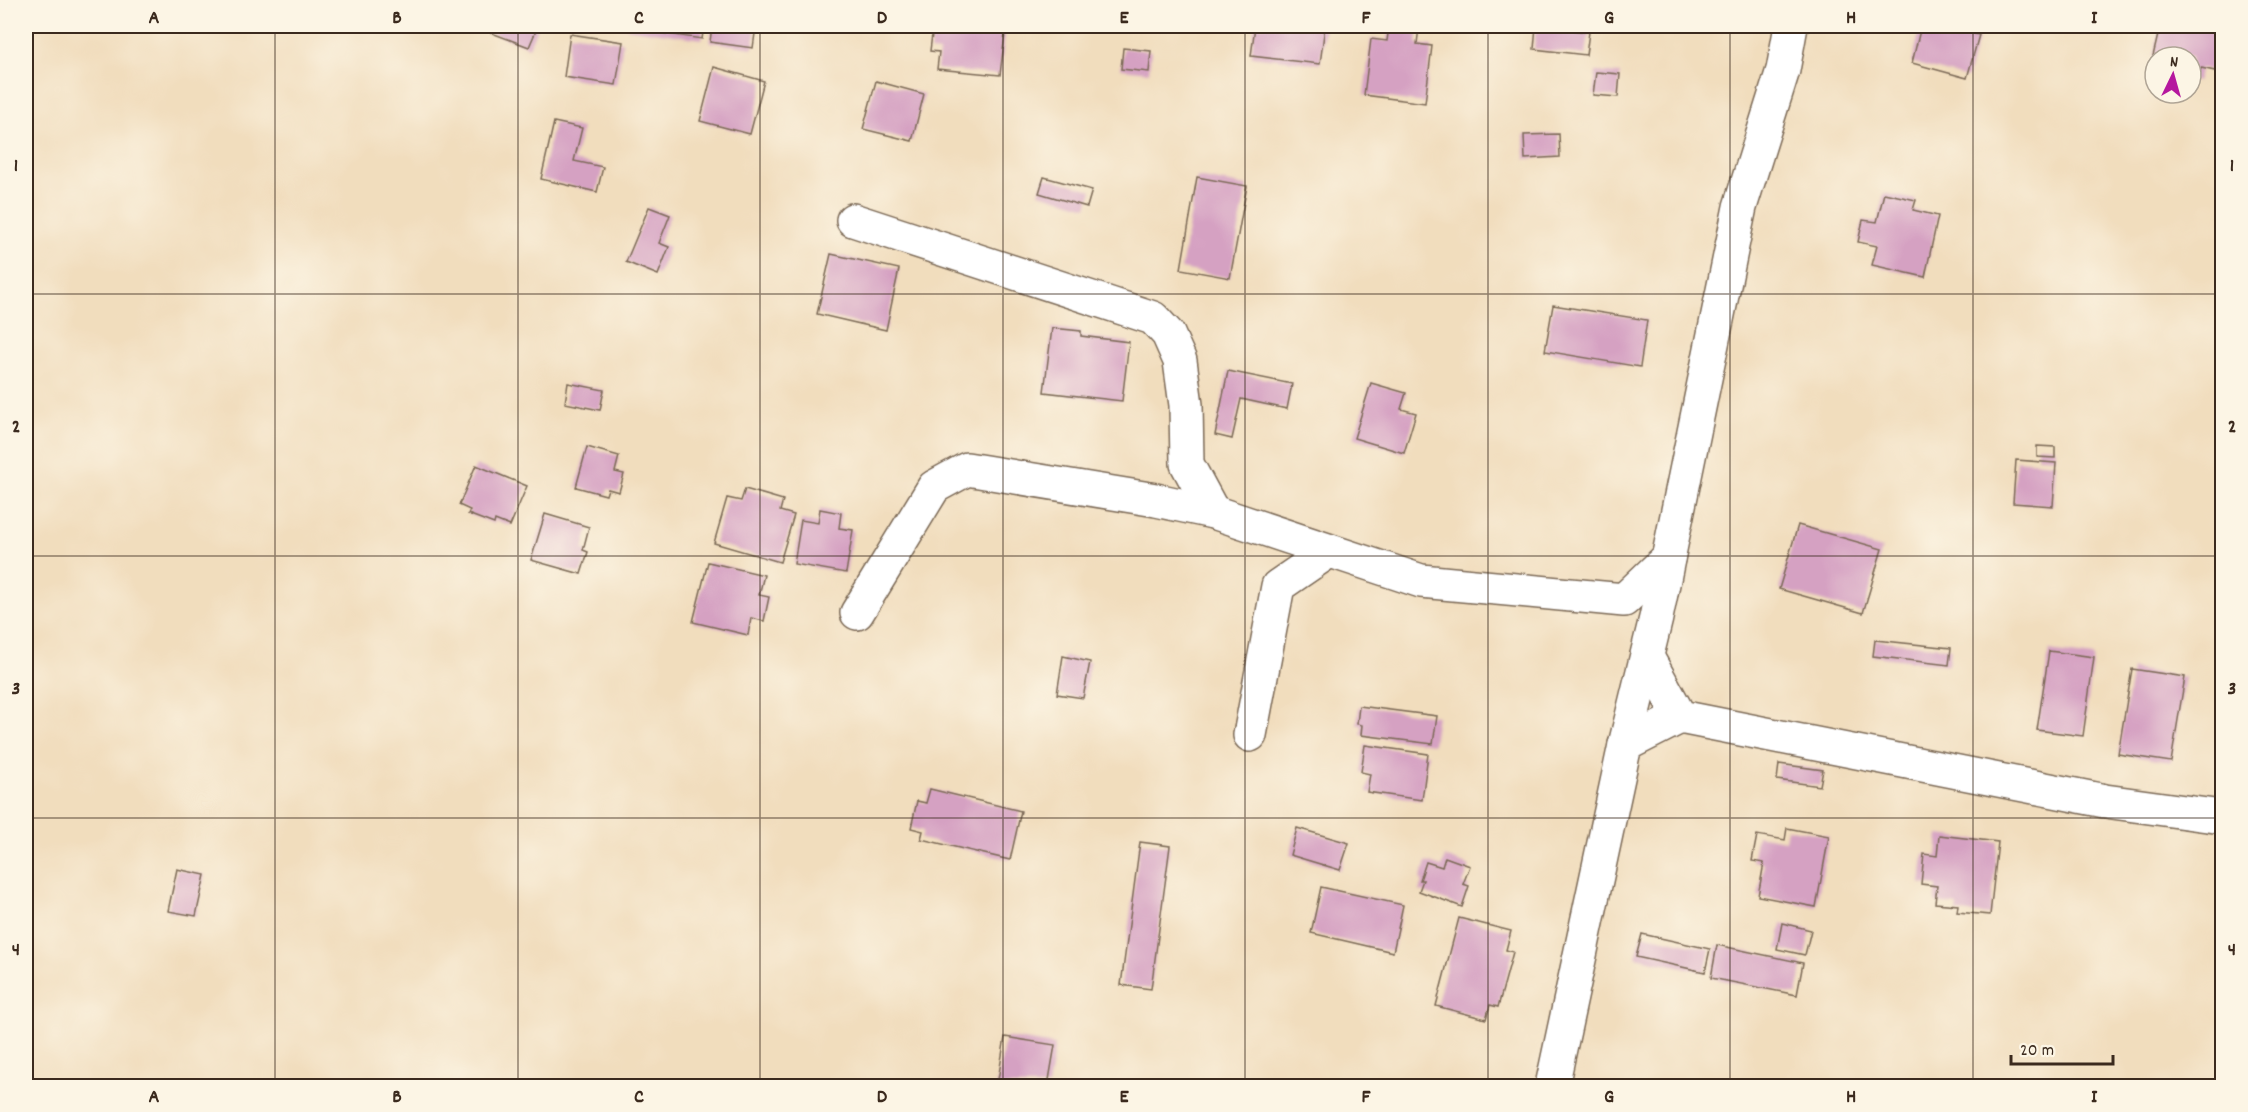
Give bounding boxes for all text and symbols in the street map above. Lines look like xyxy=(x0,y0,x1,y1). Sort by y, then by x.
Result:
text: A xyxy=(149,5,160,33)
text: B xyxy=(392,5,402,33)
text: C xyxy=(634,5,644,33)
text: D xyxy=(877,5,888,33)
text: E xyxy=(1119,5,1129,33)
text: F xyxy=(1362,5,1372,33)
text: G xyxy=(1604,5,1614,33)
text: H xyxy=(1846,5,1856,33)
text: I xyxy=(2091,5,2098,33)
north arrow xyxy=(2143,45,2203,105)
text: N xyxy=(2169,51,2179,74)
text: 1 xyxy=(14,153,18,181)
text: 1 xyxy=(2230,153,2234,181)
text: 2 xyxy=(12,414,20,442)
text: 2 xyxy=(2228,414,2236,442)
text: 3 xyxy=(12,676,20,704)
text: 3 xyxy=(2228,676,2236,704)
text: 4 xyxy=(12,937,20,965)
text: 4 xyxy=(2228,937,2236,965)
scale bar xyxy=(2011,1028,2113,1066)
text: 20 m xyxy=(2020,1039,2054,1064)
text: A xyxy=(149,1084,160,1112)
text: B xyxy=(392,1084,402,1112)
text: C xyxy=(634,1084,644,1112)
text: D xyxy=(877,1084,888,1112)
text: E xyxy=(1119,1084,1129,1112)
text: F xyxy=(1362,1084,1372,1112)
text: G xyxy=(1604,1084,1614,1112)
text: H xyxy=(1846,1084,1856,1112)
text: I xyxy=(2091,1084,2098,1112)

